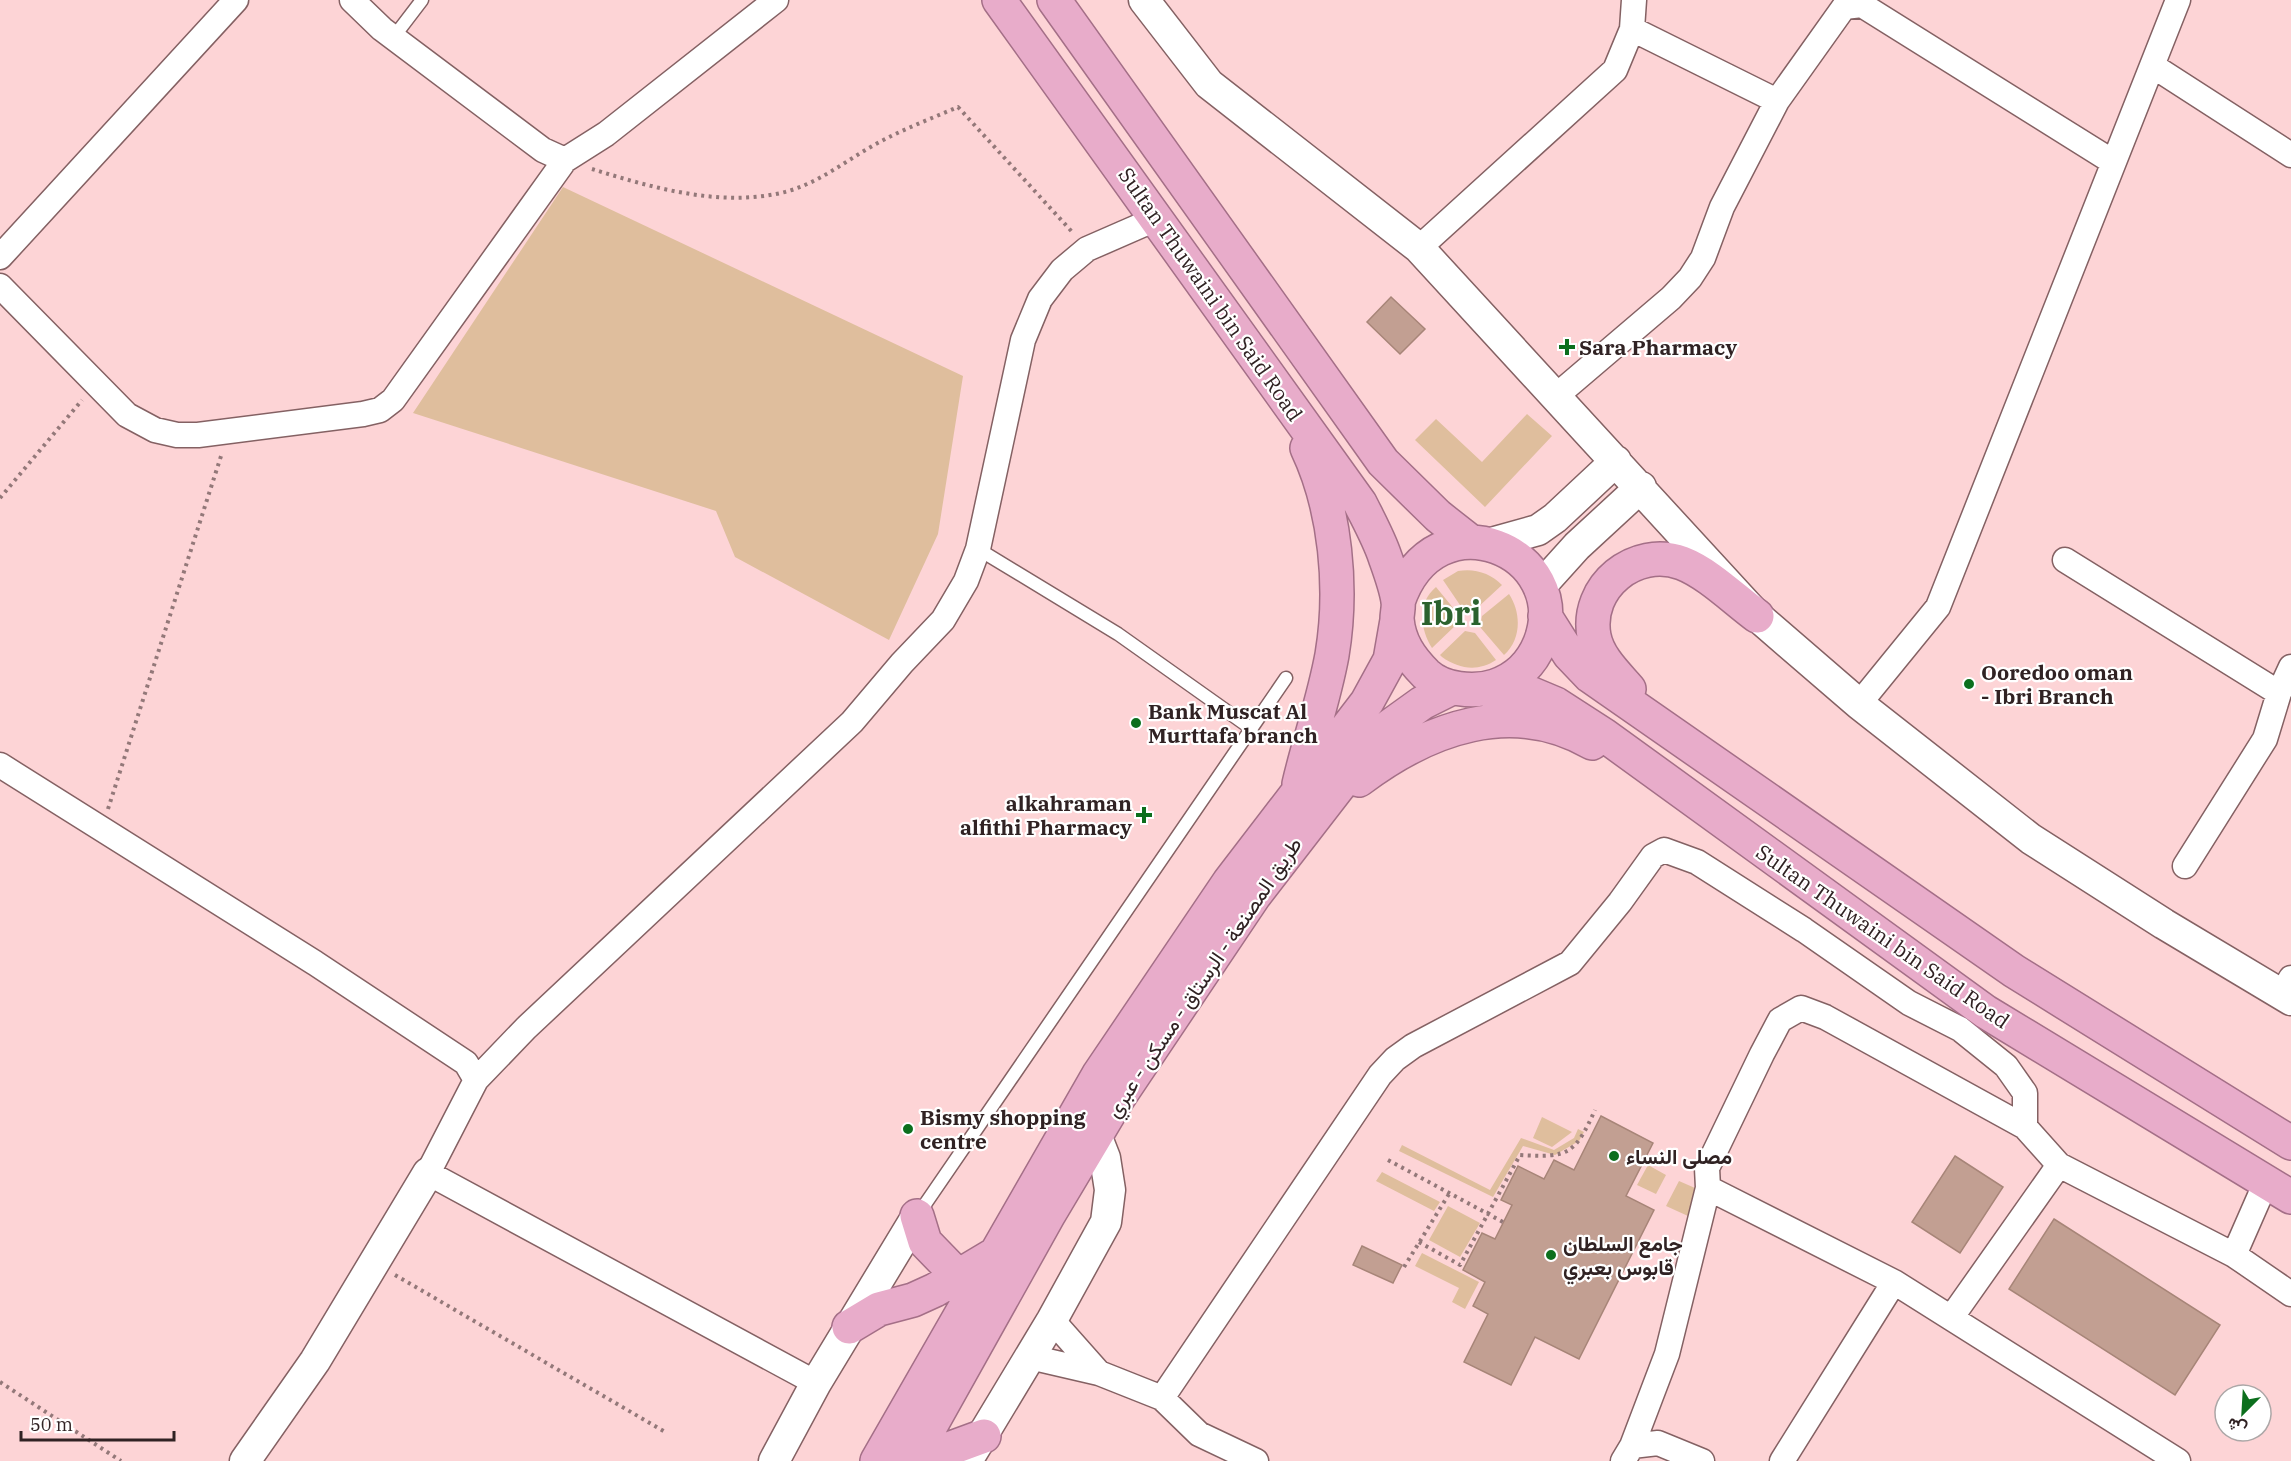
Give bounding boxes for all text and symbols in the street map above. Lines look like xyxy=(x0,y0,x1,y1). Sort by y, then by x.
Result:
street label: Sultan Thuwaini bin Said Road xyxy=(1113,162,1310,426)
place label: Sara Pharmacy xyxy=(1579,333,1737,361)
marker: Sara Pharmacy xyxy=(1560,340,1574,354)
district label: Ibri xyxy=(1421,591,1481,634)
place label: Ooredoo oman - Ibri Branch xyxy=(1981,658,2133,710)
marker: Ooredoo oman - Ibri Branch xyxy=(1962,677,1976,691)
place label: Bank Muscat Al Murttafa branch xyxy=(1148,697,1318,749)
marker: Bank Muscat Al Murttafa branch xyxy=(1129,716,1143,730)
place label: alkahraman alfithi Pharmacy xyxy=(960,789,1132,841)
marker: alkahraman alfithi Pharmacy xyxy=(1137,808,1151,822)
street label: طريق المصنعة - الرستاق - مسكن - عبري xyxy=(1098,831,1311,1125)
street label: Sultan Thuwaini bin Said Road xyxy=(1751,838,2015,1035)
place label: Bismy shopping centre xyxy=(920,1103,1087,1155)
marker: Bismy shopping centre xyxy=(901,1122,915,1136)
place label: مصلى النساء xyxy=(1626,1142,1732,1170)
marker: مصلى النساء xyxy=(1607,1149,1621,1163)
place label: جامع السلطان قابوس بعبري xyxy=(1563,1229,1683,1285)
marker: جامع السلطان قابوس بعبري xyxy=(1544,1248,1558,1262)
north arrow xyxy=(2213,1383,2273,1443)
scale bar xyxy=(21,1404,174,1442)
text: 50 m xyxy=(30,1413,73,1436)
text: ش xyxy=(2224,1414,2250,1440)

